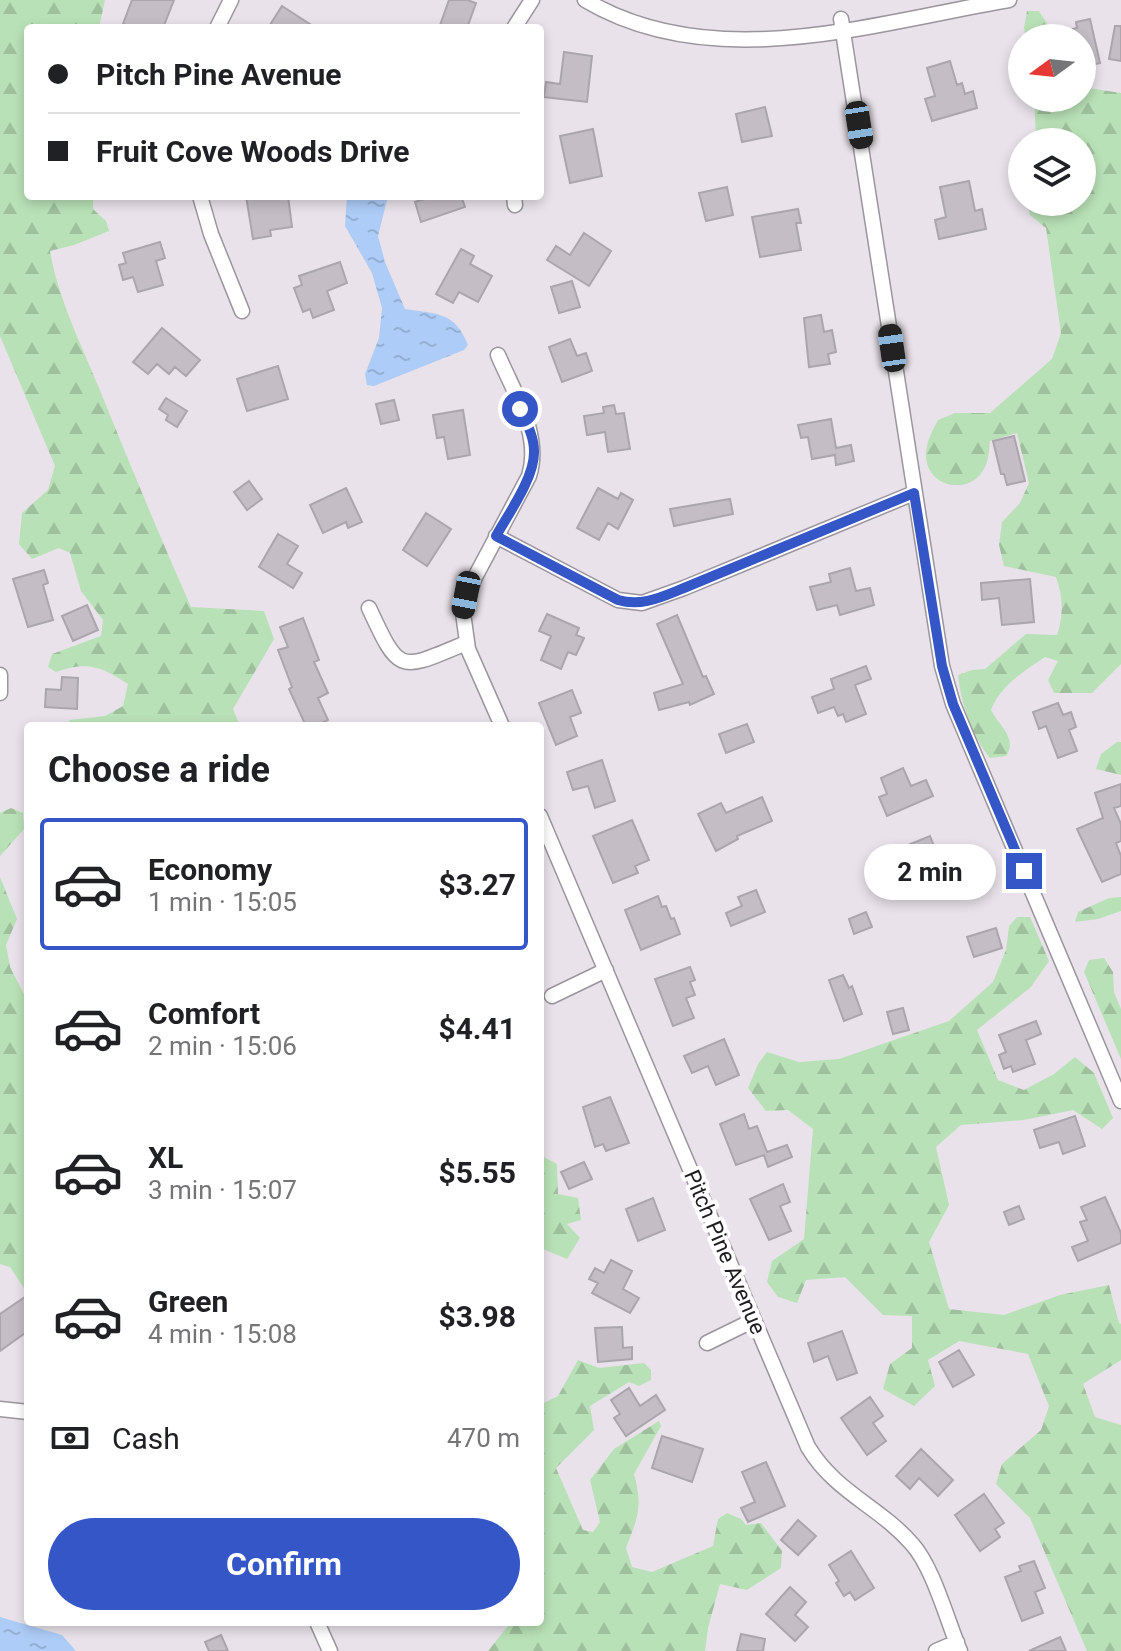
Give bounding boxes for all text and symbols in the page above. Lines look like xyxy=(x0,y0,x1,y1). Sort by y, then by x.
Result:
north arrow xyxy=(1008,24,1096,112)
map controls xyxy=(1008,24,1096,216)
text: Pitch Pine Avenue xyxy=(96,57,342,92)
car xyxy=(843,99,875,151)
button: layers xyxy=(1008,128,1096,216)
text: Fruit Cove Woods Drive xyxy=(96,134,409,169)
car xyxy=(877,323,907,373)
route start xyxy=(502,391,538,427)
car xyxy=(450,569,482,621)
text: Choose a ride xyxy=(48,749,270,791)
callout: 2 min xyxy=(864,843,996,899)
icon: car xyxy=(52,848,124,920)
text: Economy xyxy=(148,852,272,887)
route end xyxy=(1006,853,1042,889)
text: 2 min xyxy=(897,857,963,887)
text: $3.27 xyxy=(438,867,516,902)
text: 1 min · 15:05 xyxy=(148,887,297,917)
icon: car xyxy=(52,992,124,1064)
text: Comfort xyxy=(148,996,260,1031)
text: $4.41 xyxy=(438,1011,516,1046)
text: 2 min · 15:06 xyxy=(148,1031,297,1061)
icon: car xyxy=(52,1136,124,1208)
text: XL xyxy=(148,1140,183,1175)
text: $5.55 xyxy=(438,1155,516,1190)
street label: Pitch Pine Avenue xyxy=(679,1166,771,1338)
text: 3 min · 15:07 xyxy=(148,1175,297,1205)
icon: car xyxy=(52,1280,124,1352)
text: Green xyxy=(148,1284,228,1319)
text: $3.98 xyxy=(438,1299,516,1334)
text: 4 min · 15:08 xyxy=(148,1319,297,1349)
icon: cash xyxy=(48,1416,92,1460)
text: Cash xyxy=(112,1421,180,1456)
text: 470 m xyxy=(447,1423,520,1453)
button: Confirm xyxy=(48,1518,520,1610)

